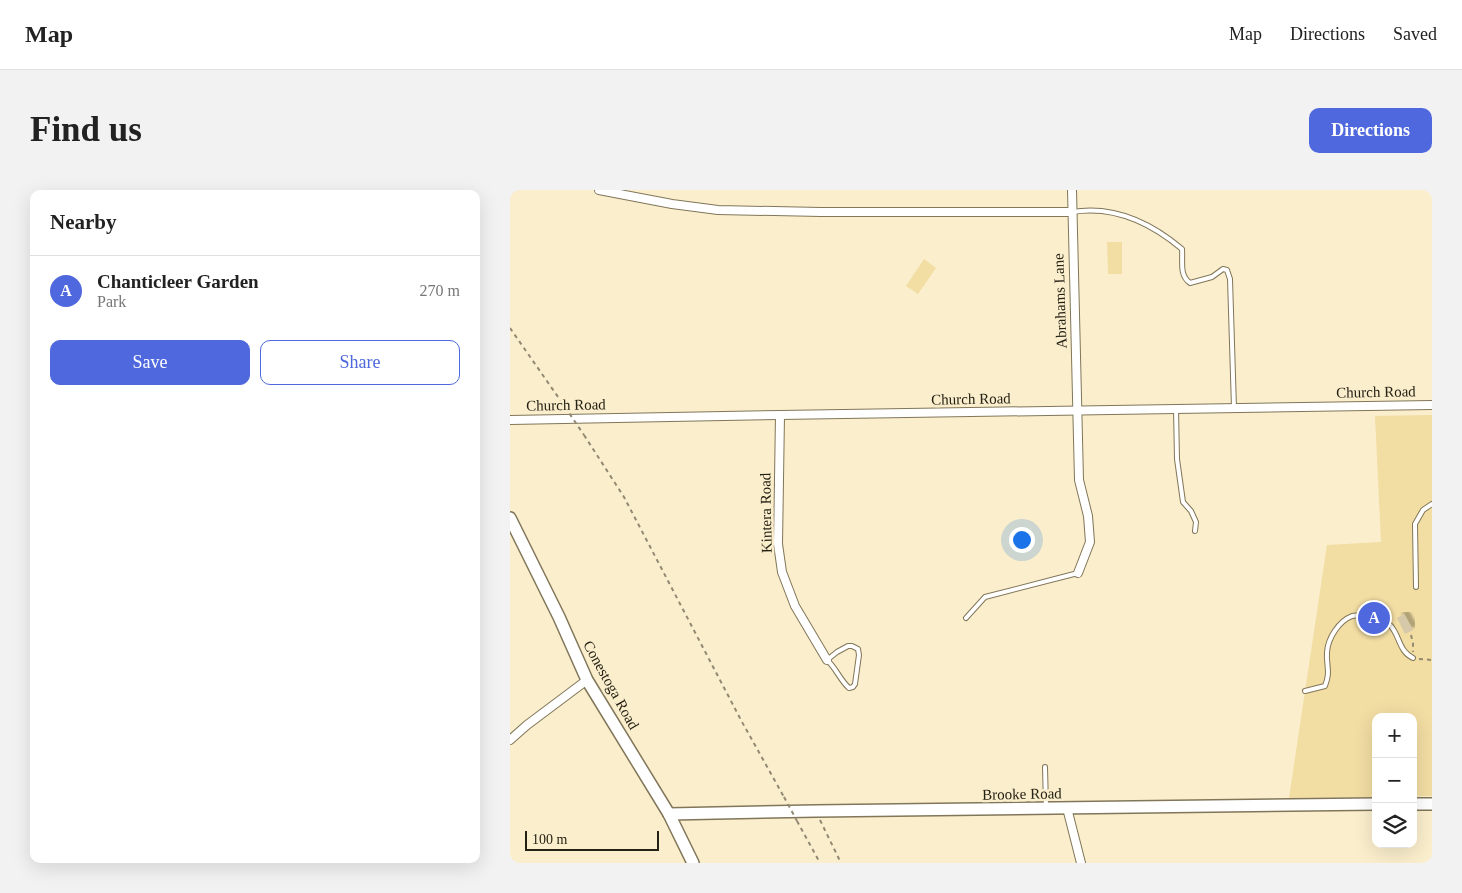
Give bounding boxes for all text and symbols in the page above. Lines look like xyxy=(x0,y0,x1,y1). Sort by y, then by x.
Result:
text: Map xyxy=(25,21,73,47)
text: Map xyxy=(1229,24,1262,44)
text: Directions xyxy=(1290,24,1365,44)
text: Saved xyxy=(1393,24,1437,44)
button: Directions xyxy=(1309,108,1432,153)
text: Find us xyxy=(30,110,142,149)
text: Nearby xyxy=(50,210,117,234)
street label: Abrahams Lane xyxy=(1050,253,1070,349)
text: Chanticleer Garden xyxy=(97,271,259,292)
text: A xyxy=(60,282,72,299)
text: 270 m xyxy=(420,282,460,299)
text: Park xyxy=(97,293,126,310)
button: Save xyxy=(50,340,250,385)
button: Share xyxy=(260,340,460,385)
street label: Church Road xyxy=(1336,383,1416,401)
street label: Church Road xyxy=(931,390,1011,408)
street label: Church Road xyxy=(526,396,606,414)
street label: Kintera Road xyxy=(757,472,775,553)
your location xyxy=(1009,527,1035,553)
pin: A xyxy=(1358,599,1390,637)
street label: Conestoga Road xyxy=(580,638,642,732)
map controls xyxy=(1372,713,1417,848)
button: + xyxy=(1372,713,1417,758)
button: − xyxy=(1372,758,1417,803)
street label: Brooke Road xyxy=(982,785,1062,803)
button: layers xyxy=(1372,803,1417,848)
scale bar xyxy=(525,828,659,851)
text: 100 m xyxy=(532,832,567,847)

